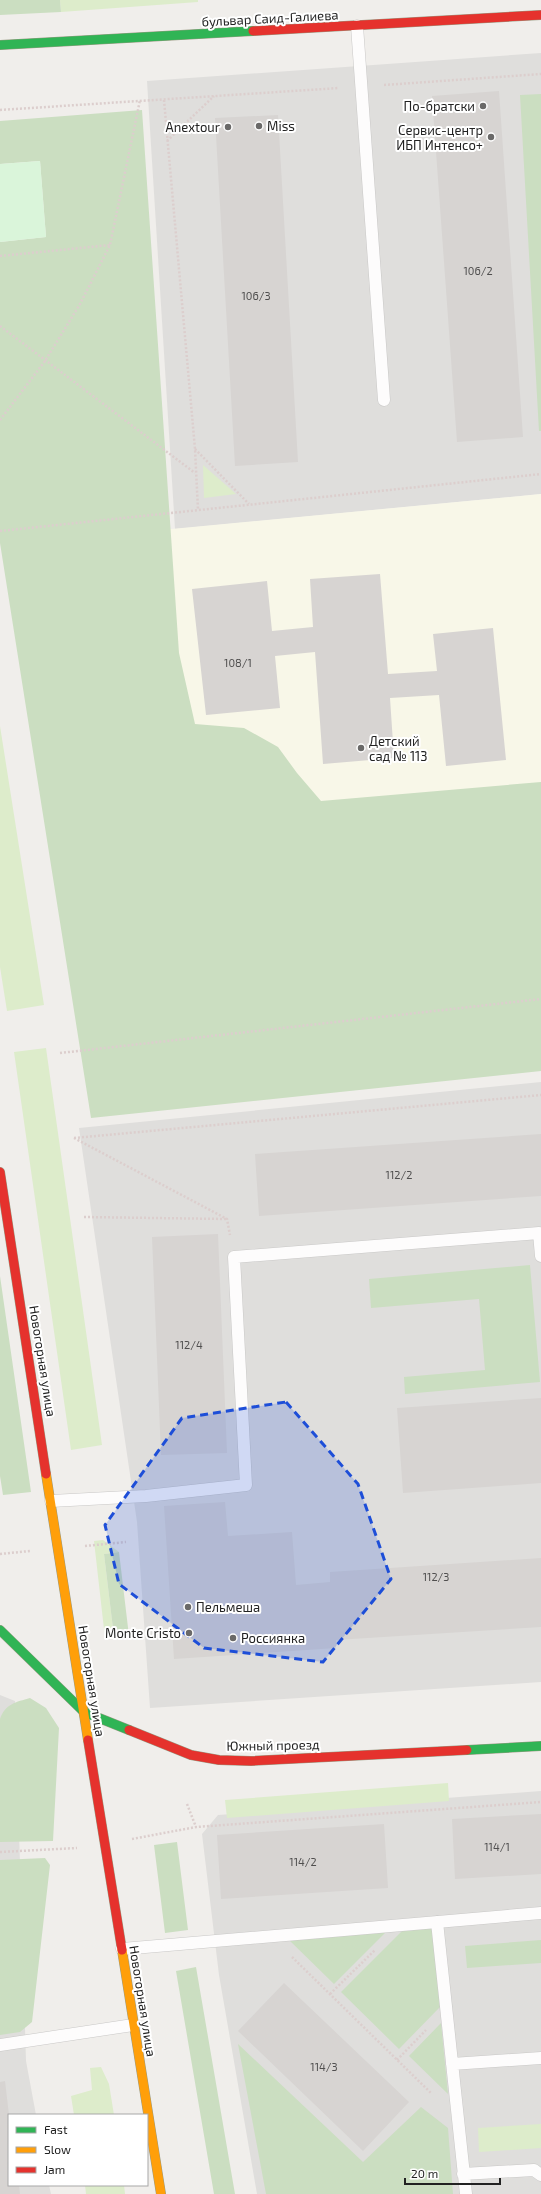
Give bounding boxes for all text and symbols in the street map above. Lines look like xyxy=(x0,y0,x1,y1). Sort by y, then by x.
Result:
street label: бульвар Саид-Галиева xyxy=(201,6,339,30)
place label: По-братски xyxy=(404,98,475,114)
marker: По-братски xyxy=(478,101,488,111)
place label: Miss xyxy=(267,118,295,134)
place label: Anextour xyxy=(166,119,220,135)
marker: Miss xyxy=(254,121,264,131)
marker: Anextour xyxy=(223,122,233,132)
place label: Сервис-центр ИБП Интенсо+ xyxy=(396,122,483,153)
marker: Сервис-центр ИБП Интенсо+ xyxy=(486,132,496,142)
house number: 106/2 xyxy=(463,264,493,277)
house number: 106/3 xyxy=(241,289,271,302)
house number: 108/1 xyxy=(224,656,252,669)
place label: Детский сад № 113 xyxy=(369,733,427,764)
marker: Детский сад № 113 xyxy=(356,743,366,753)
house number: 112/2 xyxy=(386,1168,412,1181)
street label: Новогорная улица xyxy=(26,1304,60,1418)
house number: 112/4 xyxy=(175,1338,203,1351)
house number: 112/3 xyxy=(423,1570,449,1583)
place label: Пельмеша xyxy=(196,1599,260,1615)
marker: Пельмеша xyxy=(183,1602,193,1612)
street label: Новогорная улица xyxy=(75,1624,109,1738)
place label: Monte Cristo xyxy=(105,1625,181,1641)
marker: Monte Cristo xyxy=(184,1628,194,1638)
place label: Россиянка xyxy=(241,1630,305,1646)
marker: Россиянка xyxy=(228,1633,238,1643)
street label: Южный проезд xyxy=(226,1736,320,1754)
house number: 114/1 xyxy=(484,1840,510,1853)
house number: 114/2 xyxy=(289,1855,317,1868)
street label: Новогорная улица xyxy=(126,1944,160,2058)
house number: 114/3 xyxy=(310,2060,338,2073)
legend xyxy=(8,2114,148,2186)
text: Fast xyxy=(44,2122,68,2136)
text: Slow xyxy=(44,2142,71,2156)
scale bar xyxy=(405,2160,500,2186)
text: Jam xyxy=(44,2162,65,2176)
text: 20 m xyxy=(411,2166,438,2180)

